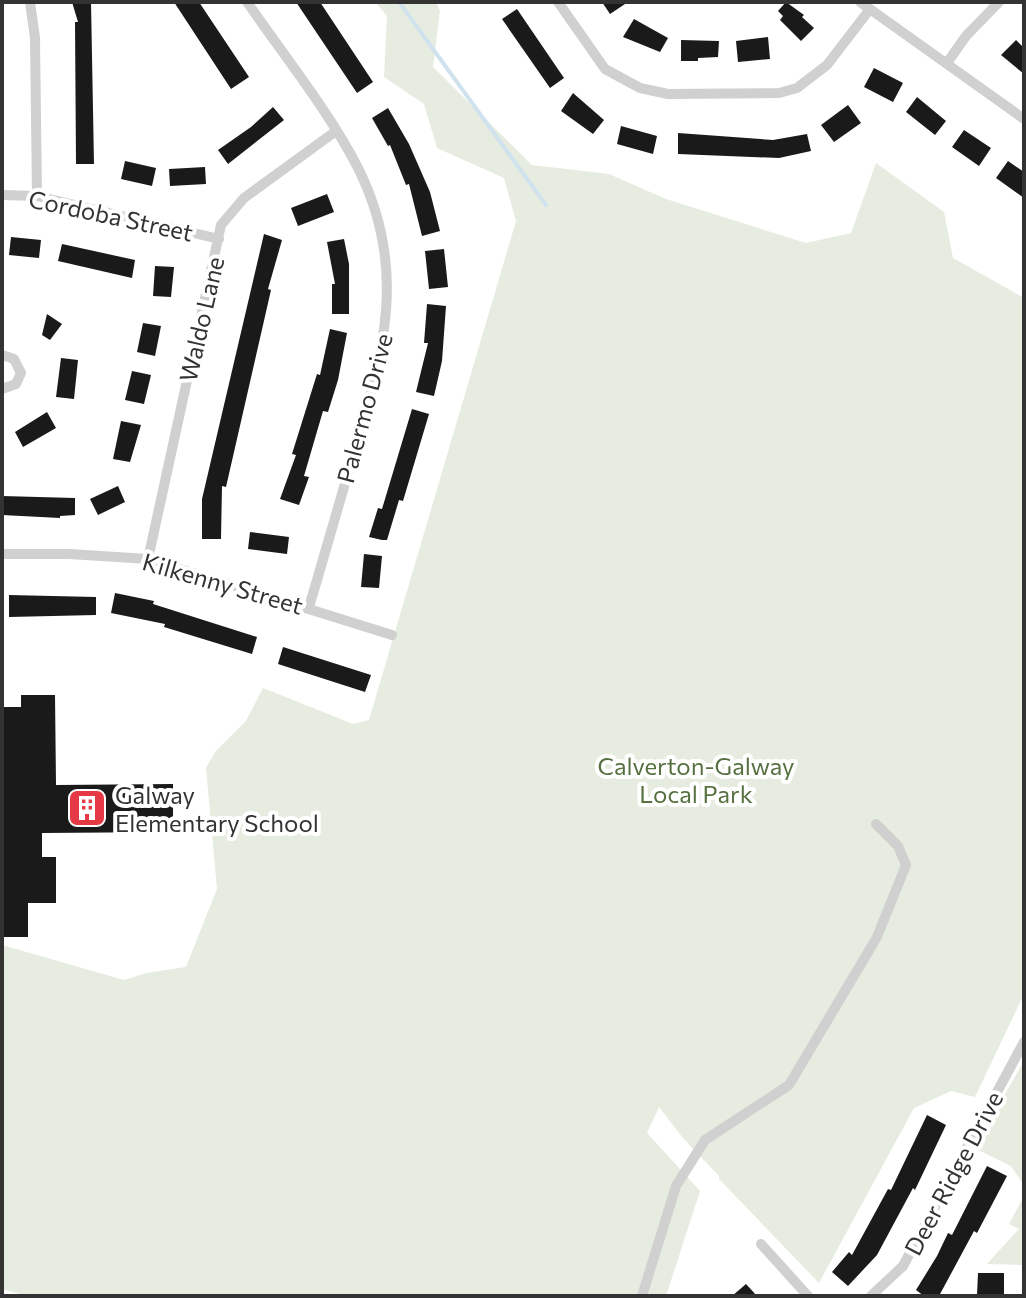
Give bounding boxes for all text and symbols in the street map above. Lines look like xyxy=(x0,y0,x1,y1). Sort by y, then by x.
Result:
street label: Cordoba Street xyxy=(26,183,196,247)
street label: Waldo Lane xyxy=(173,254,229,384)
street label: Palermo Drive xyxy=(330,330,398,486)
street label: Kilkenny Street xyxy=(139,546,307,620)
park label: Calverton-Galway Local Park xyxy=(597,751,795,808)
place label: Galway Elementary School xyxy=(115,780,319,837)
building icon: Galway Elementary School xyxy=(66,787,108,829)
street label: Deer Ridge Drive xyxy=(898,1086,1008,1260)

